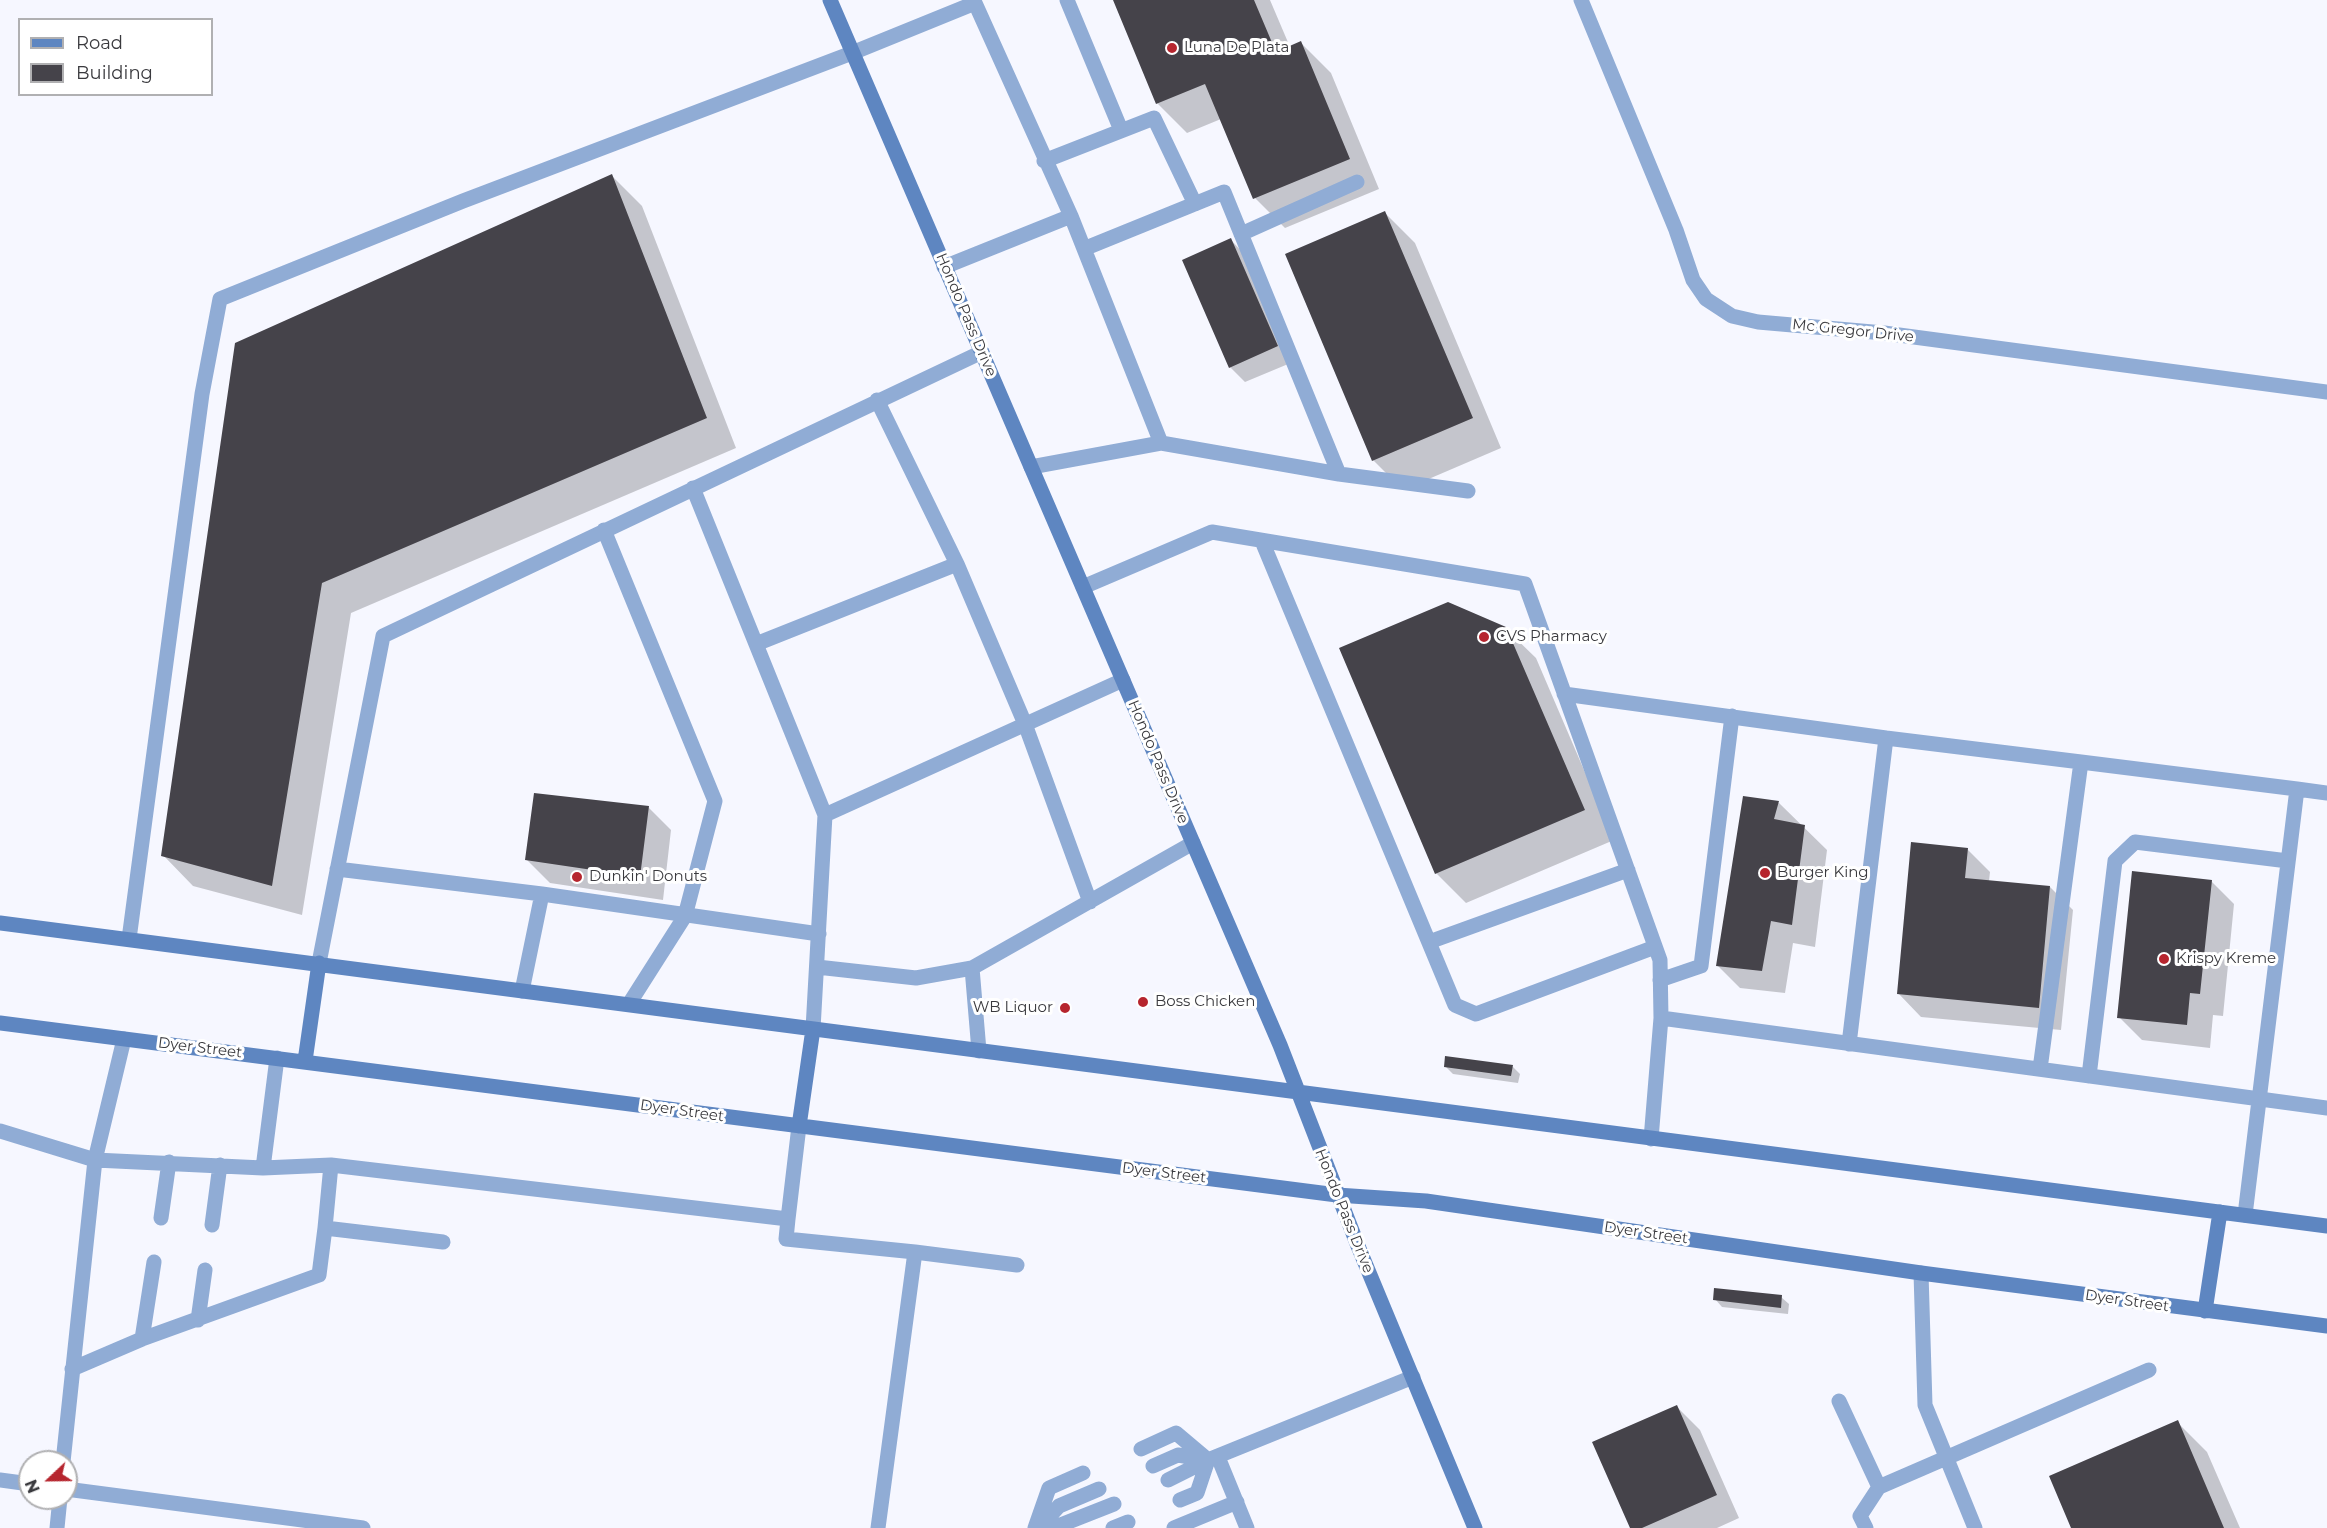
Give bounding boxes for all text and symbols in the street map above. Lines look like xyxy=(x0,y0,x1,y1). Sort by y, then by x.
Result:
legend xyxy=(18,18,213,96)
text: Road xyxy=(76,32,123,54)
place label: Luna De Plata xyxy=(1184,39,1289,57)
marker: Luna De Plata xyxy=(1165,41,1179,55)
text: Building xyxy=(76,62,153,84)
street label: Hondo Pass Drive xyxy=(932,251,1000,379)
street label: Mc Gregor Drive xyxy=(1791,316,1915,346)
place label: CVS Pharmacy xyxy=(1496,628,1607,646)
marker: CVS Pharmacy xyxy=(1477,630,1491,644)
street label: Hondo Pass Drive xyxy=(1124,698,1192,826)
place label: Burger King xyxy=(1777,864,1869,882)
marker: Burger King xyxy=(1758,866,1772,880)
place label: Dunkin' Donuts xyxy=(589,868,707,886)
marker: Dunkin' Donuts xyxy=(570,870,584,884)
place label: Krispy Kreme xyxy=(2176,950,2276,968)
marker: Krispy Kreme xyxy=(2157,952,2171,966)
place label: Boss Chicken xyxy=(1155,993,1255,1011)
marker: Boss Chicken xyxy=(1136,995,1150,1009)
place label: WB Liquor xyxy=(973,999,1053,1017)
marker: WB Liquor xyxy=(1058,1001,1072,1015)
street label: Dyer Street xyxy=(157,1034,243,1062)
street label: Dyer Street xyxy=(639,1096,725,1126)
street label: Hondo Pass Drive xyxy=(1311,1146,1377,1276)
street label: Dyer Street xyxy=(1121,1159,1207,1187)
street label: Dyer Street xyxy=(1603,1218,1689,1248)
street label: Dyer Street xyxy=(2084,1286,2170,1316)
north arrow xyxy=(18,1450,78,1510)
text: N xyxy=(21,1477,44,1496)

